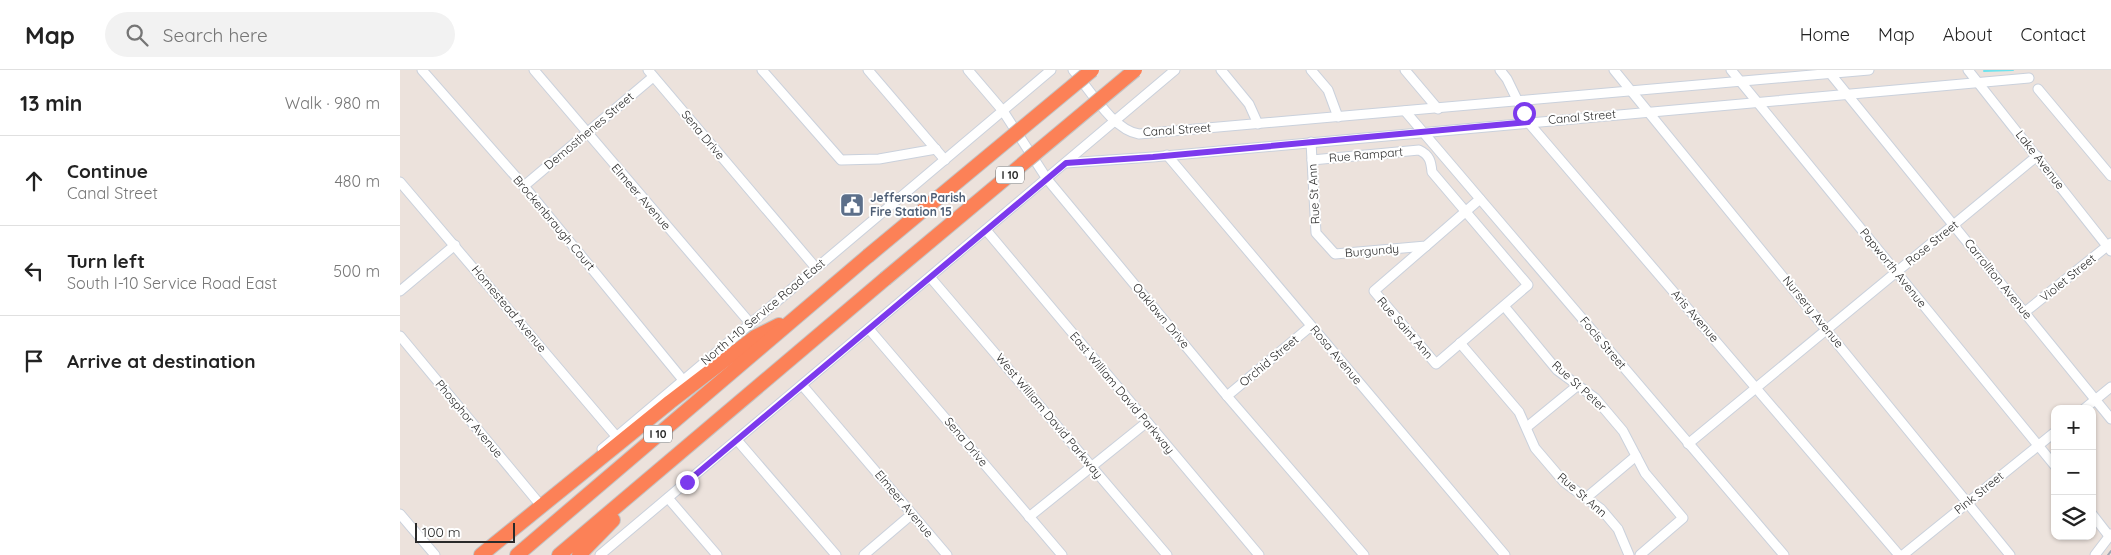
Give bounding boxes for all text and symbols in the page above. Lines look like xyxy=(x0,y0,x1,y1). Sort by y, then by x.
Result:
search box xyxy=(105,12,455,57)
text: Map xyxy=(25,20,75,50)
icon: search xyxy=(123,21,151,49)
text: Search here xyxy=(163,23,268,47)
text: Home xyxy=(1800,23,1850,46)
text: Map xyxy=(1878,23,1915,46)
text: About xyxy=(1943,23,1993,46)
text: Contact xyxy=(2021,23,2086,46)
street label: Demosthenes Street xyxy=(541,89,637,172)
text: 13 min xyxy=(20,90,82,116)
text: Walk · 980 m xyxy=(285,93,380,113)
route start xyxy=(1513,102,1536,125)
street label: Canal Street xyxy=(1547,106,1617,127)
street label: Sena Drive xyxy=(678,107,729,163)
street label: Canal Street xyxy=(1142,120,1211,139)
street label: Lake Avenue xyxy=(2013,127,2068,192)
street label: Rue Rampart xyxy=(1328,144,1404,165)
text: Continue xyxy=(67,159,148,183)
street label: Elmeer Avenue xyxy=(608,160,674,233)
street label: Rue St Ann xyxy=(1304,163,1323,225)
road number: I 10 xyxy=(996,166,1024,184)
icon: ahead xyxy=(20,167,48,195)
text: 480 m xyxy=(334,171,380,191)
street label: Brockenbraugh Court xyxy=(510,172,598,273)
text: Canal Street xyxy=(67,183,158,203)
place label: Jefferson Parish Fire Station 15 xyxy=(870,190,966,219)
public building icon: Jefferson Parish Fire Station 15 xyxy=(839,192,865,218)
street label: Rose Street xyxy=(1902,217,1961,268)
street label: Papworth Avenue xyxy=(1857,225,1930,311)
street label: Carrollton Avenue xyxy=(1961,235,2036,322)
street label: Burgundy xyxy=(1344,241,1400,260)
text: Turn left xyxy=(67,249,145,273)
street label: Violet Street xyxy=(2037,251,2099,305)
street label: North I-10 Service Road East xyxy=(698,255,828,368)
icon: left xyxy=(20,257,48,285)
text: 500 m xyxy=(333,261,380,281)
street label: Homestead Avenue xyxy=(469,262,550,355)
text: South I-10 Service Road East xyxy=(67,273,277,293)
street label: Nursery Avenue xyxy=(1780,273,1847,351)
street label: Oaklawn Drive xyxy=(1130,280,1193,352)
street label: Aris Avenue xyxy=(1668,286,1722,345)
street label: Rue Saint Ann xyxy=(1374,294,1436,362)
street label: Focis Street xyxy=(1577,313,1630,372)
street label: Rosa Avenue xyxy=(1307,322,1366,387)
street label: East William David Parkway xyxy=(1067,329,1178,457)
street label: Orchid Street xyxy=(1236,332,1301,390)
icon: arrive xyxy=(20,347,48,375)
text: Arrive at destination xyxy=(67,349,256,373)
street label: West William David Parkway xyxy=(993,350,1106,481)
street label: Rue St Peter xyxy=(1549,357,1610,414)
street label: Phosphor Avenue xyxy=(432,377,506,461)
map controls xyxy=(2051,405,2096,540)
button: + xyxy=(2051,405,2096,450)
street label: Sena Drive xyxy=(941,414,992,470)
road number: I 10 xyxy=(644,426,672,442)
button: − xyxy=(2051,450,2096,495)
street label: Elmeer Avenue xyxy=(872,467,937,540)
street label: Pink Street xyxy=(1951,468,2006,517)
street label: Rue St Ann xyxy=(1555,469,1610,520)
route end xyxy=(676,471,699,494)
button: layers xyxy=(2051,495,2096,540)
scale bar xyxy=(415,520,515,543)
text: 100 m xyxy=(422,523,460,541)

